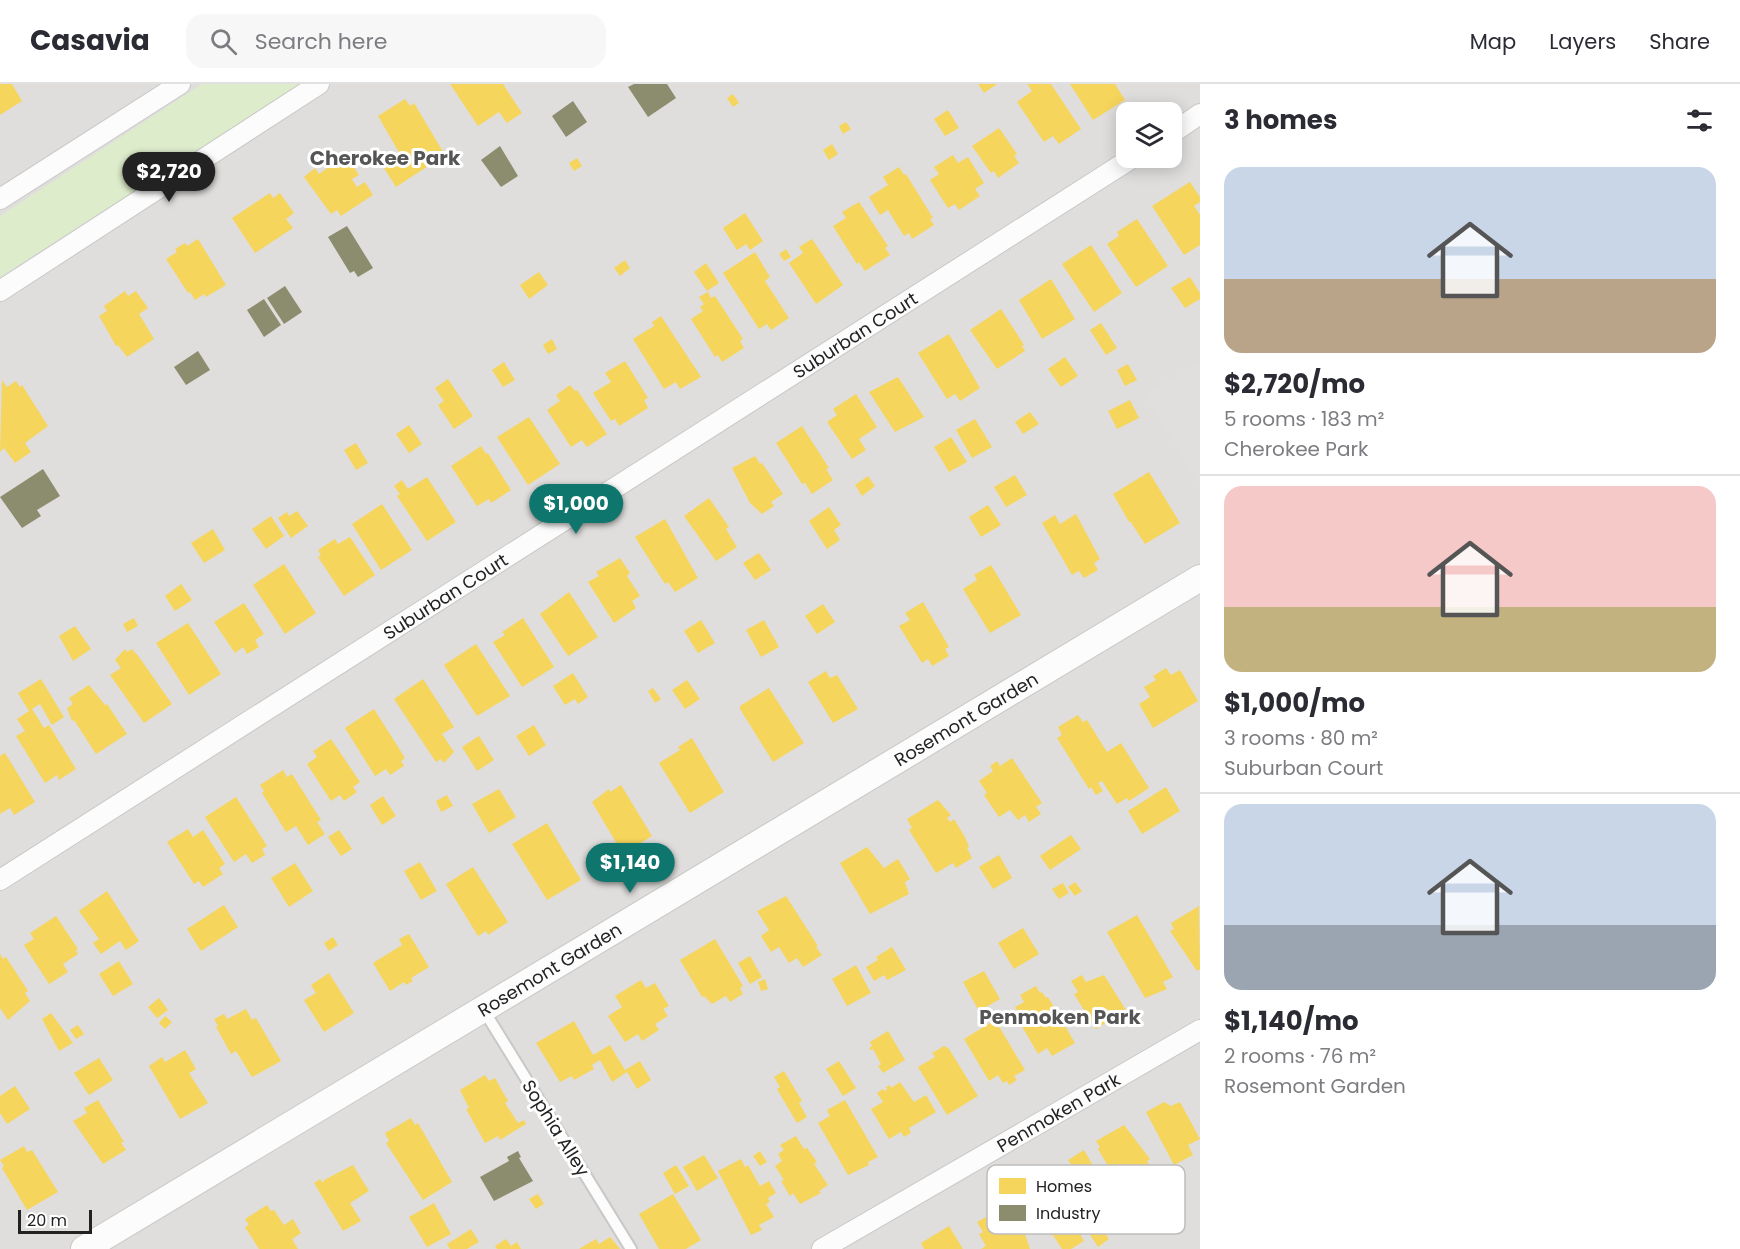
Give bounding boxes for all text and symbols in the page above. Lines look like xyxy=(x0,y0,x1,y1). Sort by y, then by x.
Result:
search box xyxy=(186,14,606,68)
text: Casavia xyxy=(30,21,150,60)
icon: search xyxy=(207,25,240,58)
text: Search here xyxy=(255,26,387,57)
text: Map xyxy=(1470,27,1516,56)
text: Layers xyxy=(1549,27,1616,56)
text: Share xyxy=(1649,27,1710,56)
map controls xyxy=(1116,102,1182,168)
button: layers xyxy=(1116,102,1182,168)
text: 3 homes xyxy=(1224,102,1337,138)
icon: filters xyxy=(1683,104,1716,137)
district label: Cherokee Park xyxy=(310,144,461,172)
pin: $2,720 xyxy=(120,152,218,203)
text: $2,720 xyxy=(136,157,202,185)
icon: home xyxy=(1416,206,1524,314)
street label: Suburban Court xyxy=(788,286,922,384)
text: $2,720/mo xyxy=(1224,366,1365,402)
text: 5 rooms · 183 m² xyxy=(1224,405,1384,433)
text: Cherokee Park xyxy=(1224,435,1368,463)
pin: $1,000 xyxy=(527,484,625,535)
text: $1,000 xyxy=(543,489,609,517)
icon: home xyxy=(1416,525,1524,633)
street label: Suburban Court xyxy=(378,547,512,645)
street label: Rosemont Garden xyxy=(889,666,1043,772)
text: $1,000/mo xyxy=(1224,685,1365,721)
text: 3 rooms · 80 m² xyxy=(1224,724,1378,752)
text: Suburban Court xyxy=(1224,754,1383,782)
pin: $1,140 xyxy=(581,843,679,894)
icon: home xyxy=(1416,843,1524,951)
text: $1,140 xyxy=(600,848,660,876)
street label: Rosemont Garden xyxy=(473,916,626,1022)
district label: Penmoken Park xyxy=(979,1003,1141,1031)
text: $1,140/mo xyxy=(1224,1003,1359,1039)
text: 2 rooms · 76 m² xyxy=(1224,1042,1376,1070)
street label: Penmoken Park xyxy=(992,1066,1125,1158)
text: Rosemont Garden xyxy=(1224,1072,1406,1100)
street label: Sophia Alley xyxy=(516,1075,596,1181)
legend xyxy=(987,1165,1185,1234)
text: Homes xyxy=(1036,1175,1092,1198)
text: Industry xyxy=(1036,1202,1100,1225)
scale bar xyxy=(18,1207,92,1234)
text: 20 m xyxy=(27,1209,67,1232)

